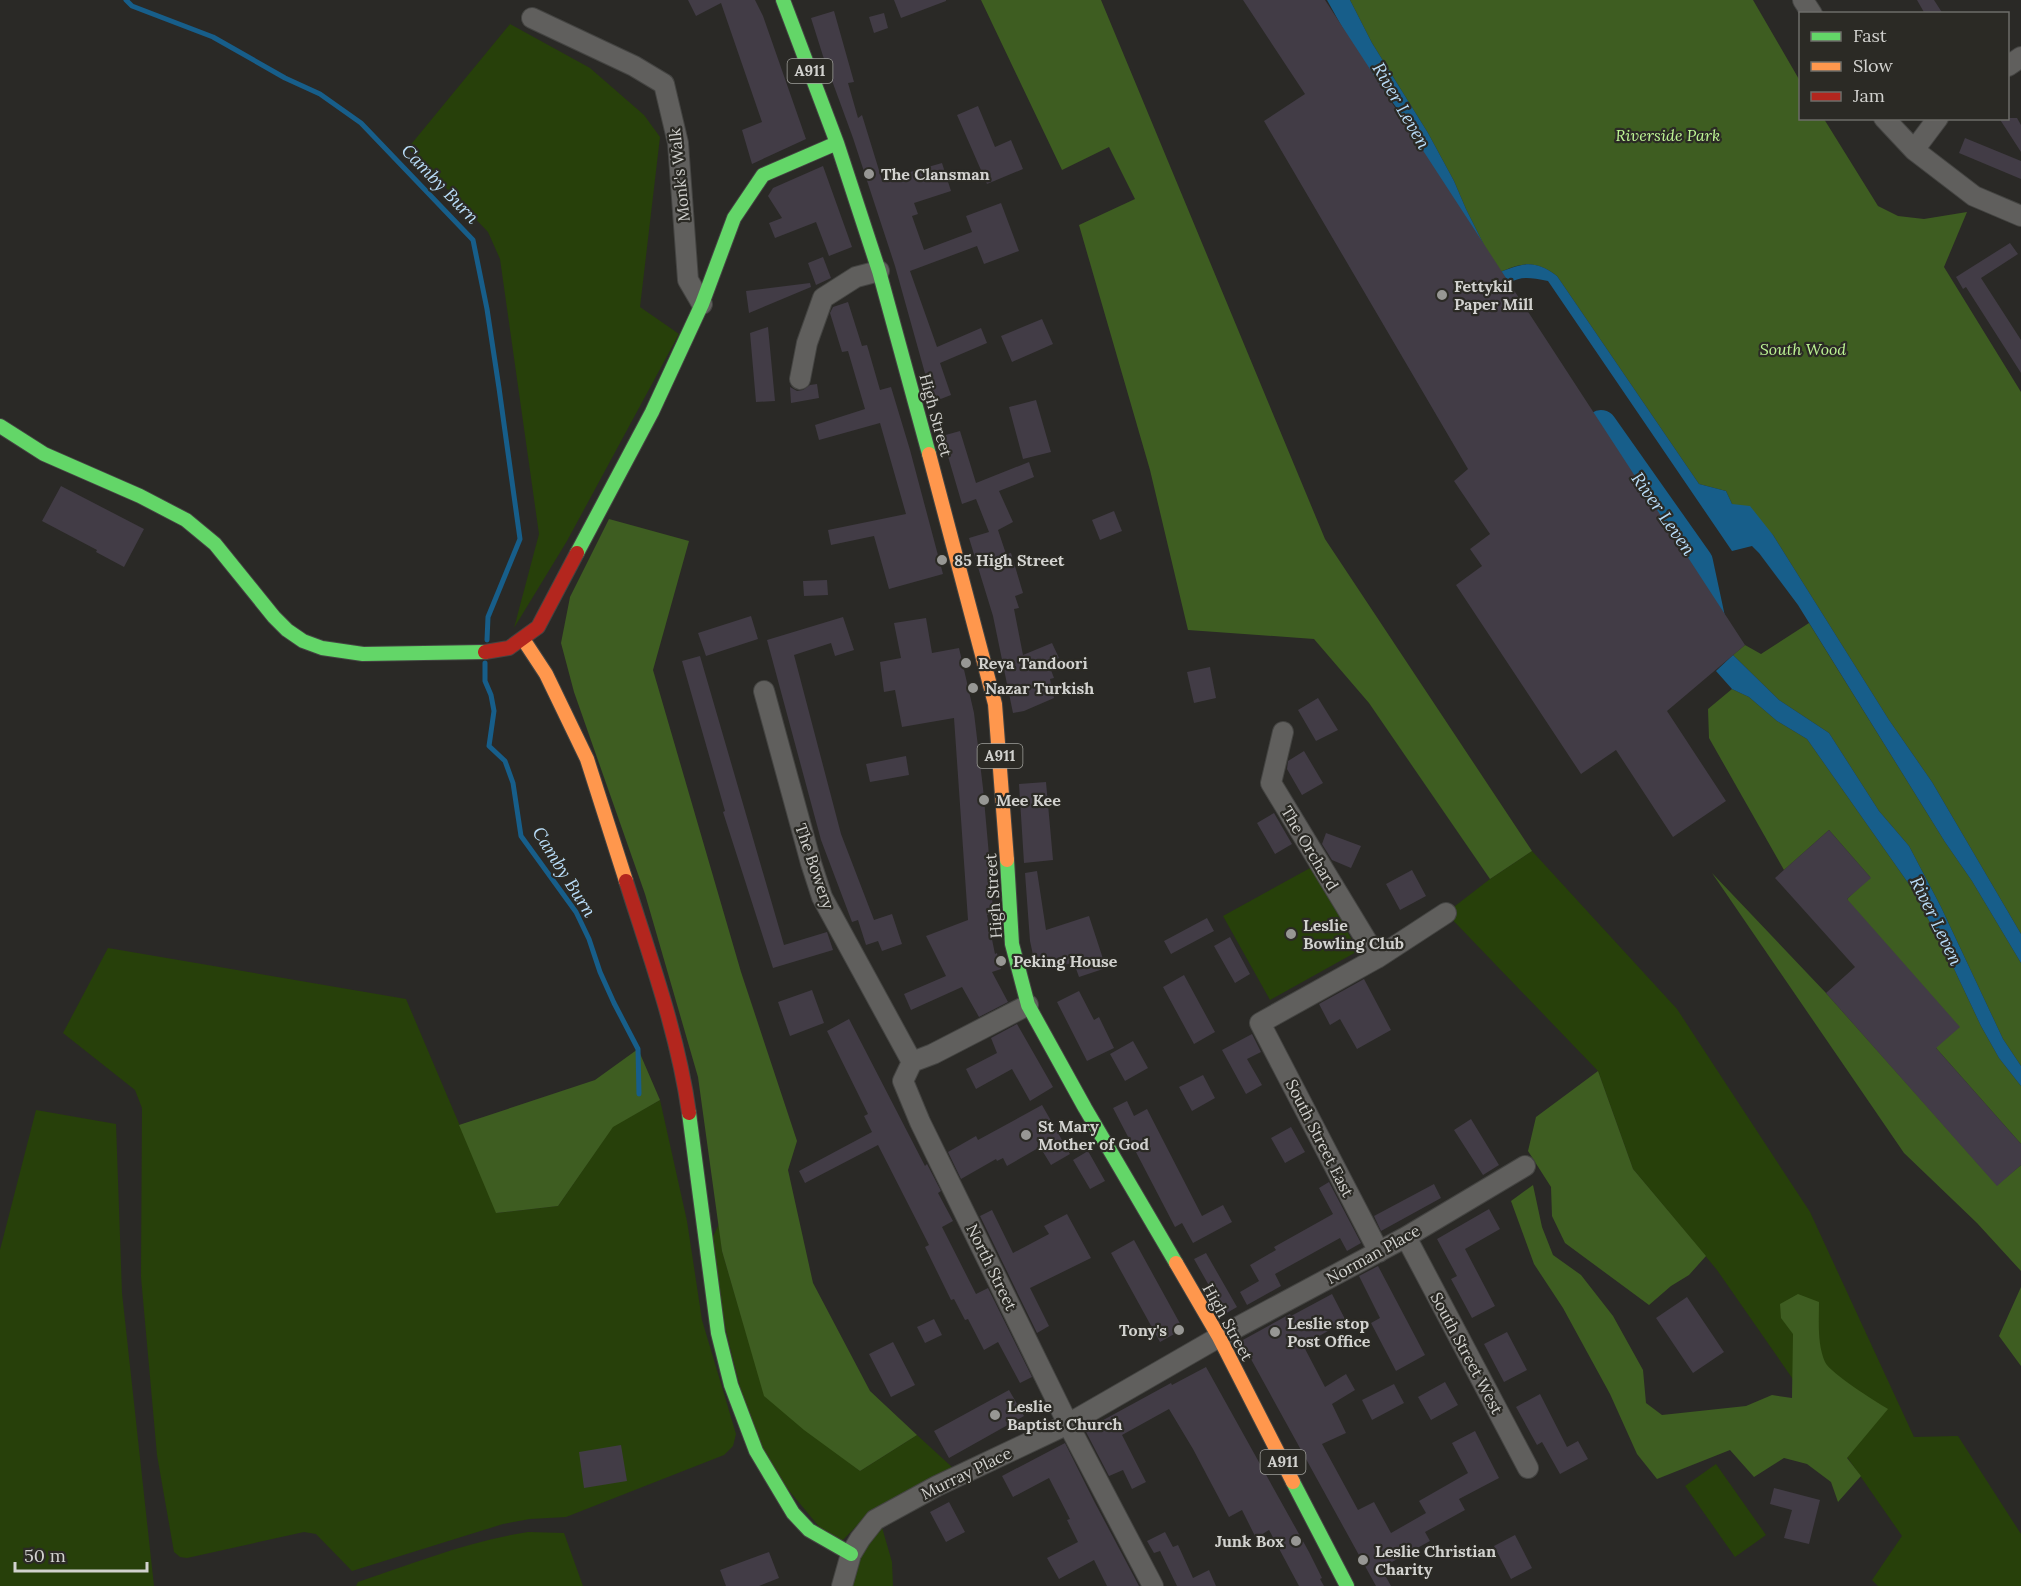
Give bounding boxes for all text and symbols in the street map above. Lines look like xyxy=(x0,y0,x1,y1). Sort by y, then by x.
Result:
legend xyxy=(1799,12,2009,120)
text: Fast xyxy=(1853,24,1887,47)
text: Slow xyxy=(1853,54,1893,77)
water label: River Leven xyxy=(1367,58,1435,153)
road number: A911 xyxy=(788,59,832,83)
text: Jam xyxy=(1852,84,1885,107)
park label: Riverside Park xyxy=(1616,125,1720,145)
street label: Monk's Walk xyxy=(664,127,694,223)
water label: Camby Burn xyxy=(397,139,484,228)
place label: The Clansman xyxy=(881,164,990,184)
marker: The Clansman xyxy=(862,167,876,181)
place label: Fettykil Paper Mill xyxy=(1454,276,1533,314)
marker: Fettykil Paper Mill xyxy=(1435,288,1449,302)
park label: South Wood xyxy=(1760,339,1846,359)
street label: High Street xyxy=(915,371,957,460)
water label: River Leven xyxy=(1626,468,1700,560)
place label: 85 High Street xyxy=(954,550,1065,570)
marker: 85 High Street xyxy=(935,553,949,567)
place label: Reya Tandoori xyxy=(978,653,1088,673)
marker: Reya Tandoori xyxy=(959,656,973,670)
place label: Nazar Turkish xyxy=(985,678,1094,698)
marker: Nazar Turkish xyxy=(966,681,980,695)
road number: A911 xyxy=(978,744,1022,768)
place label: Mee Kee xyxy=(996,790,1061,810)
marker: Mee Kee xyxy=(977,793,991,807)
street label: The Orchard xyxy=(1277,802,1343,894)
street label: The Bowery xyxy=(791,821,839,912)
water label: Camby Burn xyxy=(528,822,601,921)
street label: High Street xyxy=(980,852,1006,939)
water label: River Leven xyxy=(1905,873,1968,969)
place label: Leslie Bowling Club xyxy=(1303,915,1404,953)
marker: Leslie Bowling Club xyxy=(1284,927,1298,941)
place label: Peking House xyxy=(1013,951,1118,971)
marker: Peking House xyxy=(994,954,1008,968)
street label: South Street East xyxy=(1282,1076,1359,1201)
place label: St Mary Mother of God xyxy=(1038,1116,1150,1154)
marker: St Mary Mother of God xyxy=(1019,1128,1033,1142)
street label: North Street xyxy=(962,1220,1022,1314)
street label: Norman Place xyxy=(1323,1220,1424,1288)
street label: High Street xyxy=(1199,1280,1258,1365)
street label: South Street West xyxy=(1426,1289,1508,1418)
place label: Leslie stop Post Office xyxy=(1287,1313,1371,1351)
place label: Tony's xyxy=(1119,1320,1167,1340)
marker: Tony's xyxy=(1172,1323,1186,1337)
marker: Leslie stop Post Office xyxy=(1268,1325,1282,1339)
place label: Leslie Baptist Church xyxy=(1007,1396,1123,1434)
marker: Leslie Baptist Church xyxy=(988,1408,1002,1422)
street label: Murray Place xyxy=(918,1442,1015,1503)
road number: A911 xyxy=(1260,1450,1306,1474)
place label: Junk Box xyxy=(1215,1531,1284,1551)
marker: Junk Box xyxy=(1289,1534,1303,1548)
scale bar xyxy=(15,1535,147,1573)
place label: Leslie Christian Charity xyxy=(1375,1541,1496,1579)
text: 50 m xyxy=(24,1544,66,1567)
marker: Leslie Christian Charity xyxy=(1356,1553,1370,1567)

